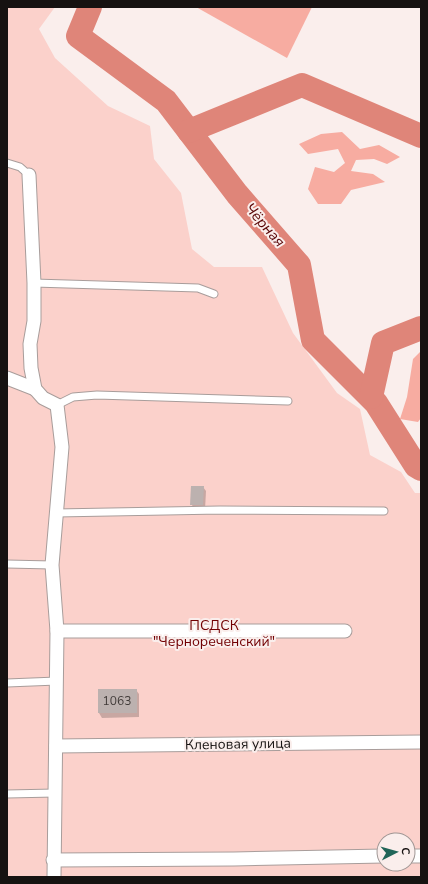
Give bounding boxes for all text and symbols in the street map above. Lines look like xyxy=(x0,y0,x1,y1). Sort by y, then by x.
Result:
water label: Чёрная xyxy=(240,199,290,251)
park label: ПСДСК "Чернореченский" xyxy=(153,616,275,651)
house number: 1063 xyxy=(103,693,131,709)
street label: Кленовая улица xyxy=(185,734,291,754)
north arrow xyxy=(376,832,416,872)
text: С xyxy=(398,847,413,856)

